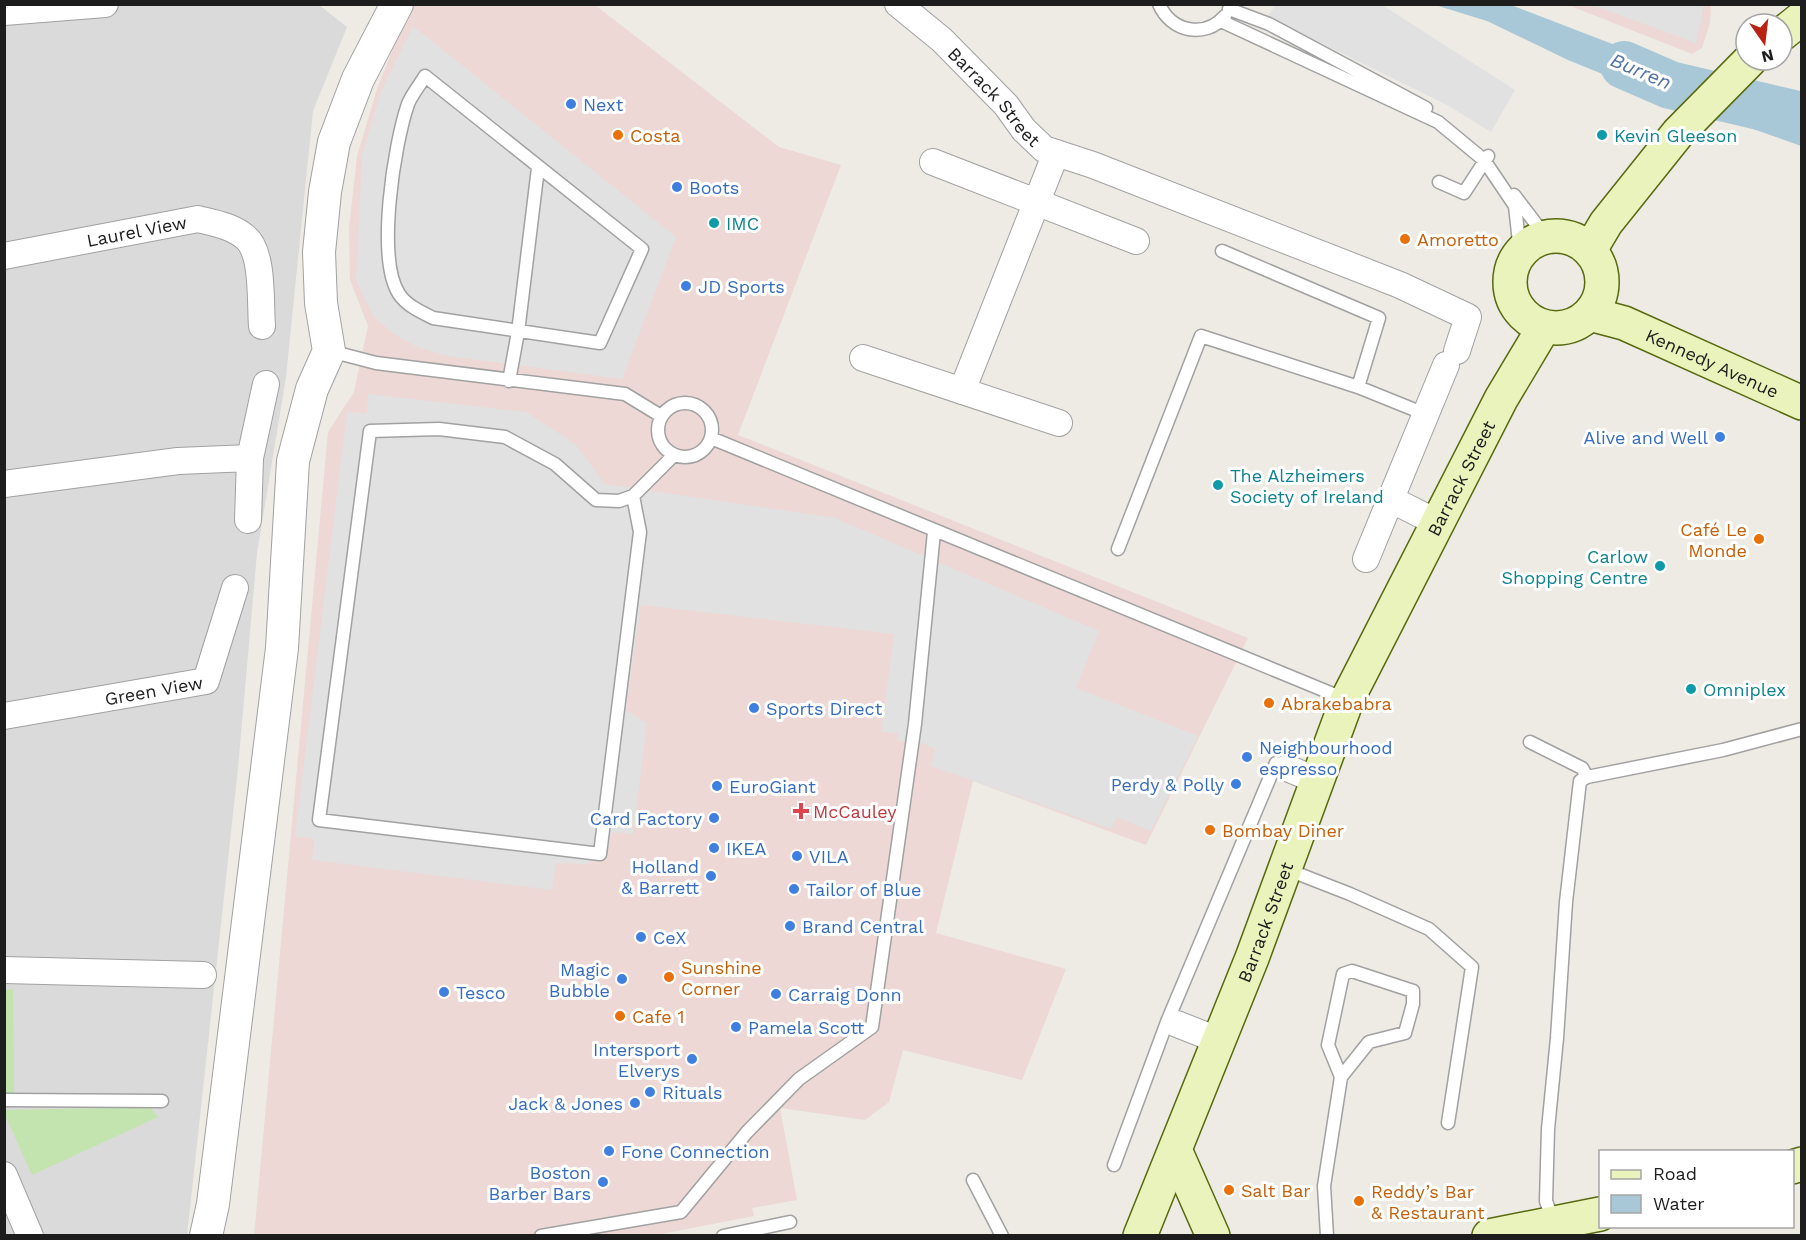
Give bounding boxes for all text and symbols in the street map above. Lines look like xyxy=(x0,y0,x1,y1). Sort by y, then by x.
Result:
north arrow xyxy=(1734,12,1794,72)
street label: Barrack Street xyxy=(944,42,1045,151)
text: N xyxy=(1759,45,1776,67)
water label: Burren xyxy=(1607,48,1675,94)
place label: Next xyxy=(583,94,624,115)
marker: Next xyxy=(564,97,578,111)
place label: Costa xyxy=(630,125,680,146)
place label: Kevin Gleeson xyxy=(1614,125,1737,146)
marker: Costa xyxy=(611,128,625,142)
marker: Kevin Gleeson xyxy=(1595,128,1609,142)
place label: Boots xyxy=(689,177,739,198)
marker: Boots xyxy=(670,180,684,194)
street label: Laurel View xyxy=(85,211,189,251)
place label: IMC xyxy=(726,213,759,234)
marker: IMC xyxy=(707,216,721,230)
place label: Amoretto xyxy=(1417,229,1499,250)
marker: Amoretto xyxy=(1398,232,1412,246)
place label: JD Sports xyxy=(698,276,785,297)
marker: JD Sports xyxy=(679,279,693,293)
street label: Kennedy Avenue xyxy=(1643,324,1782,402)
street label: Barrack Street xyxy=(1422,416,1499,539)
place label: Alive and Well xyxy=(1584,427,1708,448)
marker: Alive and Well xyxy=(1713,430,1727,444)
place label: The Alzheimers Society of Ireland xyxy=(1230,465,1384,507)
marker: The Alzheimers Society of Ireland xyxy=(1211,478,1225,492)
place label: Café Le Monde xyxy=(1680,519,1747,561)
marker: Café Le Monde xyxy=(1752,532,1766,546)
place label: Carlow Shopping Centre xyxy=(1502,546,1648,588)
marker: Carlow Shopping Centre xyxy=(1653,559,1667,573)
street label: Green View xyxy=(103,671,204,709)
place label: Omniplex xyxy=(1703,679,1786,700)
marker: Omniplex xyxy=(1684,682,1698,696)
place label: Abrakebabra xyxy=(1281,693,1392,714)
marker: Abrakebabra xyxy=(1262,696,1276,710)
place label: Sports Direct xyxy=(766,698,883,719)
marker: Sports Direct xyxy=(747,701,761,715)
place label: Neighbourhood espresso xyxy=(1259,737,1393,779)
marker: Neighbourhood espresso xyxy=(1240,750,1254,764)
place label: Perdy & Polly xyxy=(1111,774,1225,795)
place label: EuroGiant xyxy=(729,776,816,797)
marker: Perdy & Polly xyxy=(1229,777,1243,791)
marker: EuroGiant xyxy=(710,779,724,793)
place label: McCauley xyxy=(813,801,897,822)
marker: McCauley xyxy=(794,804,808,818)
place label: Card Factory xyxy=(590,808,703,829)
marker: Card Factory xyxy=(707,811,721,825)
place label: Bombay Diner xyxy=(1222,820,1344,841)
marker: Bombay Diner xyxy=(1203,823,1217,837)
place label: IKEA xyxy=(726,838,767,859)
marker: IKEA xyxy=(707,841,721,855)
place label: VILA xyxy=(809,846,849,867)
marker: VILA xyxy=(790,849,804,863)
place label: Holland & Barrett xyxy=(621,856,699,898)
street label: Barrack Street xyxy=(1233,858,1297,985)
marker: Holland & Barrett xyxy=(704,869,718,883)
place label: Tailor of Blue xyxy=(806,879,921,900)
marker: Tailor of Blue xyxy=(787,882,801,896)
place label: Brand Central xyxy=(802,916,924,937)
marker: Brand Central xyxy=(783,919,797,933)
place label: CeX xyxy=(653,927,686,948)
marker: CeX xyxy=(634,930,648,944)
place label: Sunshine Corner xyxy=(681,957,762,999)
place label: Magic Bubble xyxy=(549,959,610,1001)
marker: Sunshine Corner xyxy=(662,970,676,984)
marker: Magic Bubble xyxy=(615,972,629,986)
place label: Tesco xyxy=(456,982,506,1003)
place label: Carraig Donn xyxy=(788,984,902,1005)
marker: Tesco xyxy=(437,985,451,999)
marker: Carraig Donn xyxy=(769,987,783,1001)
place label: Cafe 1 xyxy=(632,1006,684,1027)
marker: Cafe 1 xyxy=(613,1009,627,1023)
place label: Pamela Scott xyxy=(748,1017,865,1038)
marker: Pamela Scott xyxy=(729,1020,743,1034)
place label: Intersport Elverys xyxy=(593,1039,680,1081)
marker: Intersport Elverys xyxy=(685,1052,699,1066)
place label: Rituals xyxy=(662,1082,723,1103)
marker: Rituals xyxy=(643,1085,657,1099)
place label: Jack & Jones xyxy=(508,1093,623,1114)
marker: Jack & Jones xyxy=(628,1096,642,1110)
place label: Fone Connection xyxy=(621,1141,770,1162)
marker: Fone Connection xyxy=(602,1144,616,1158)
legend xyxy=(1599,1150,1794,1228)
place label: Boston Barber Bars xyxy=(489,1162,591,1204)
text: Road xyxy=(1653,1163,1697,1184)
marker: Boston Barber Bars xyxy=(596,1175,610,1189)
place label: Salt Bar xyxy=(1241,1180,1311,1201)
place label: Reddy’s Bar & Restaurant xyxy=(1371,1181,1485,1223)
marker: Salt Bar xyxy=(1222,1183,1236,1197)
text: Water xyxy=(1653,1193,1705,1214)
marker: Reddy’s Bar & Restaurant xyxy=(1352,1194,1366,1208)

